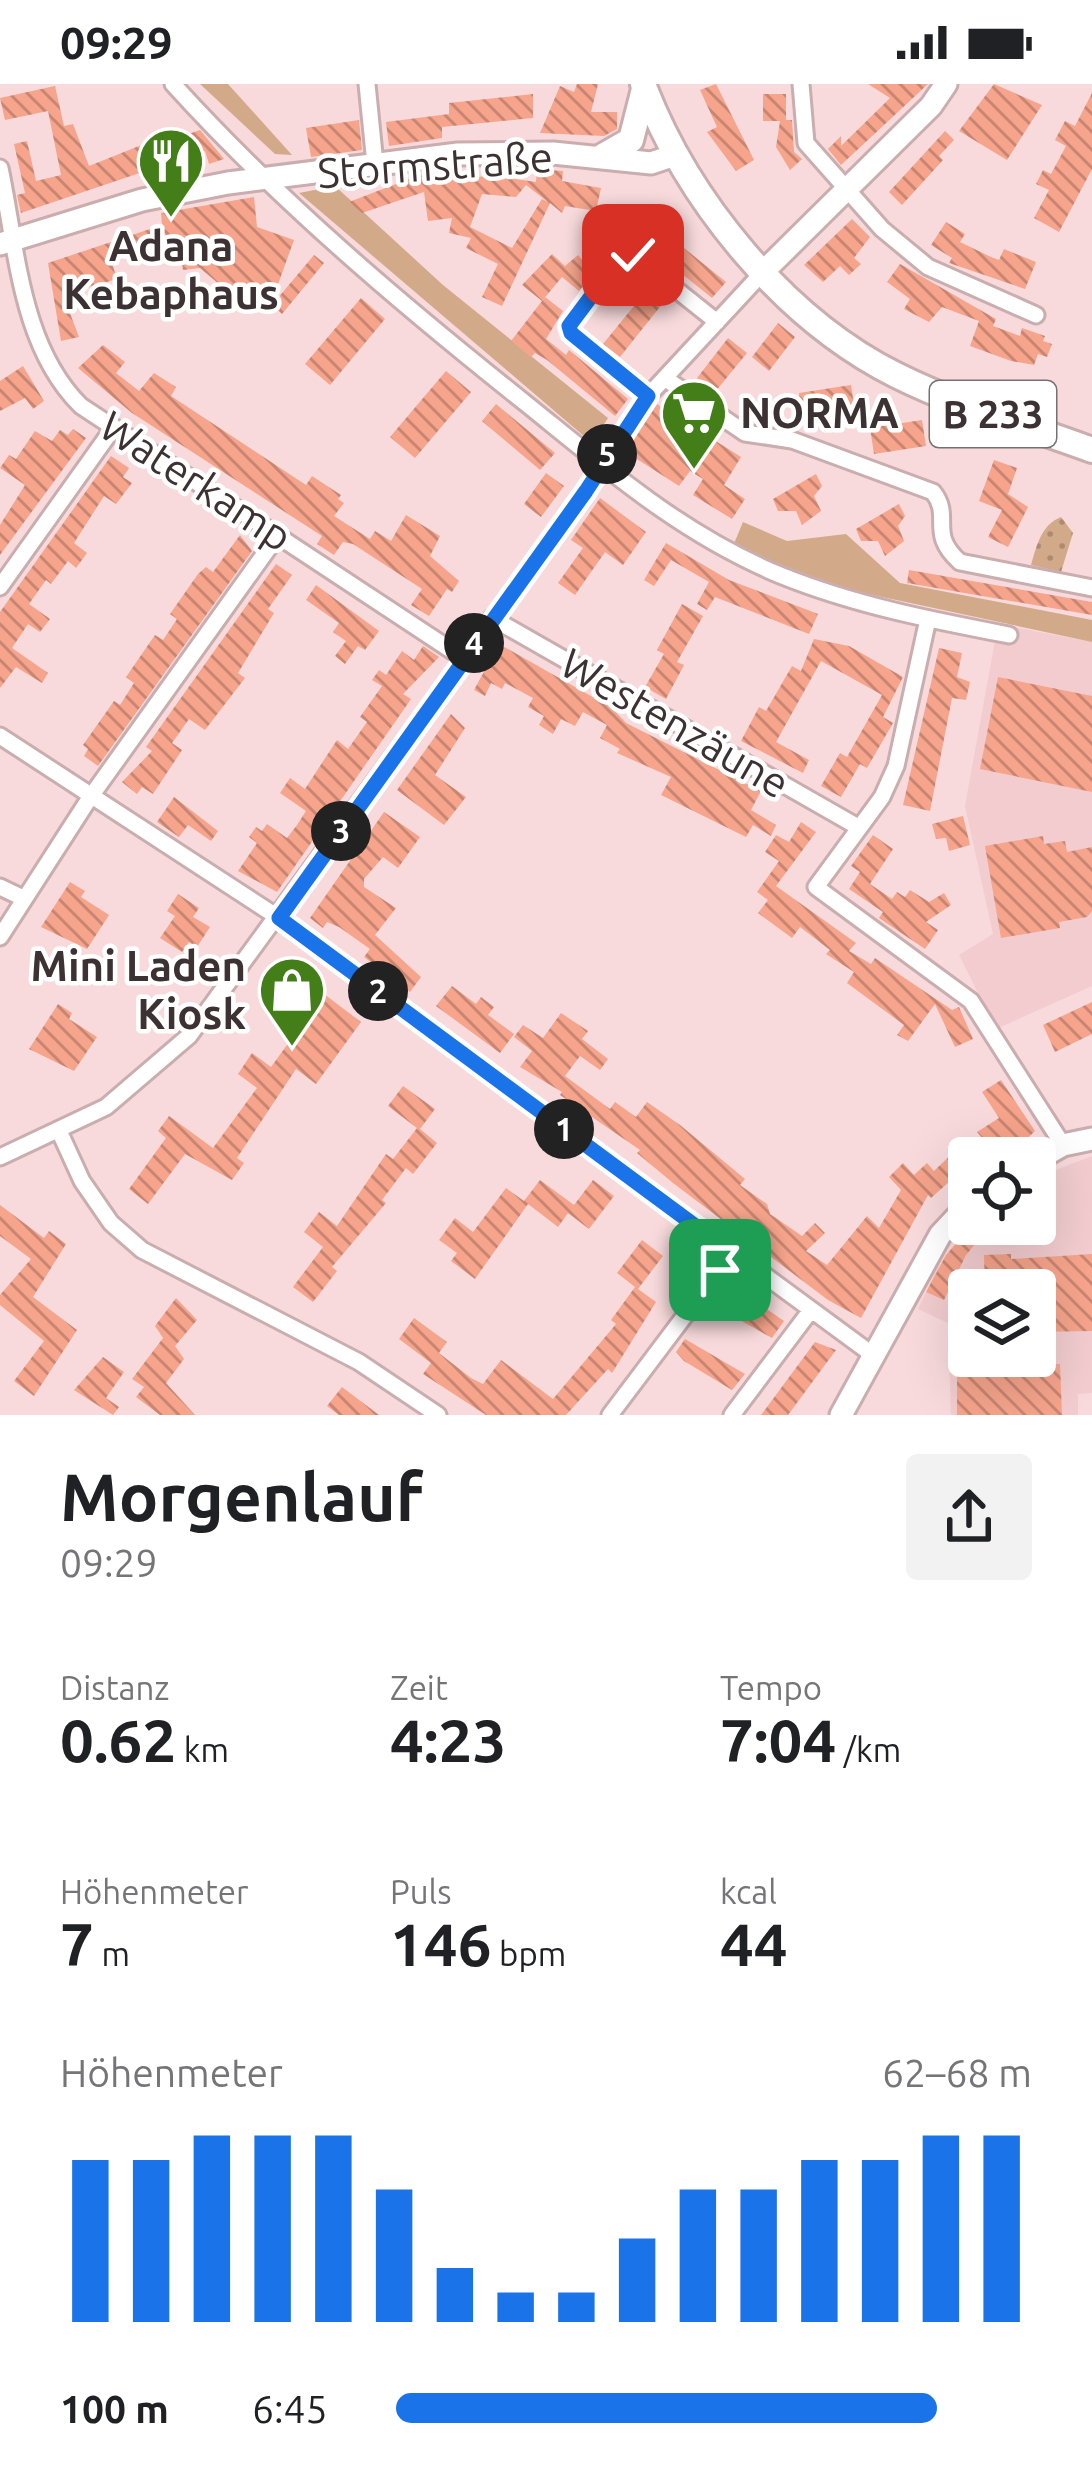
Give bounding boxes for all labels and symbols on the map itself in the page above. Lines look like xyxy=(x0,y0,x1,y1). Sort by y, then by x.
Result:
restaurant icon: Adana Kebaphaus xyxy=(136,126,206,220)
street label: Stormstraße xyxy=(316,133,554,196)
pin xyxy=(582,204,684,306)
place label: Adana Kebaphaus xyxy=(63,222,279,317)
supermarket icon: NORMA xyxy=(659,378,729,472)
road number: B 233 xyxy=(930,381,1056,447)
place label: NORMA xyxy=(740,389,899,436)
street label: Waterkamp xyxy=(92,401,301,560)
pin: 5 xyxy=(577,424,637,484)
pin: 4 xyxy=(444,613,504,673)
street label: Westenzäune xyxy=(553,638,798,807)
pin: 3 xyxy=(311,801,371,861)
place label: Mini Laden Kiosk xyxy=(31,942,246,1037)
shop icon: Mini Laden Kiosk xyxy=(257,955,327,1049)
pin: 2 xyxy=(348,961,408,1021)
pin: 1 xyxy=(534,1099,594,1159)
pin xyxy=(669,1219,771,1321)

